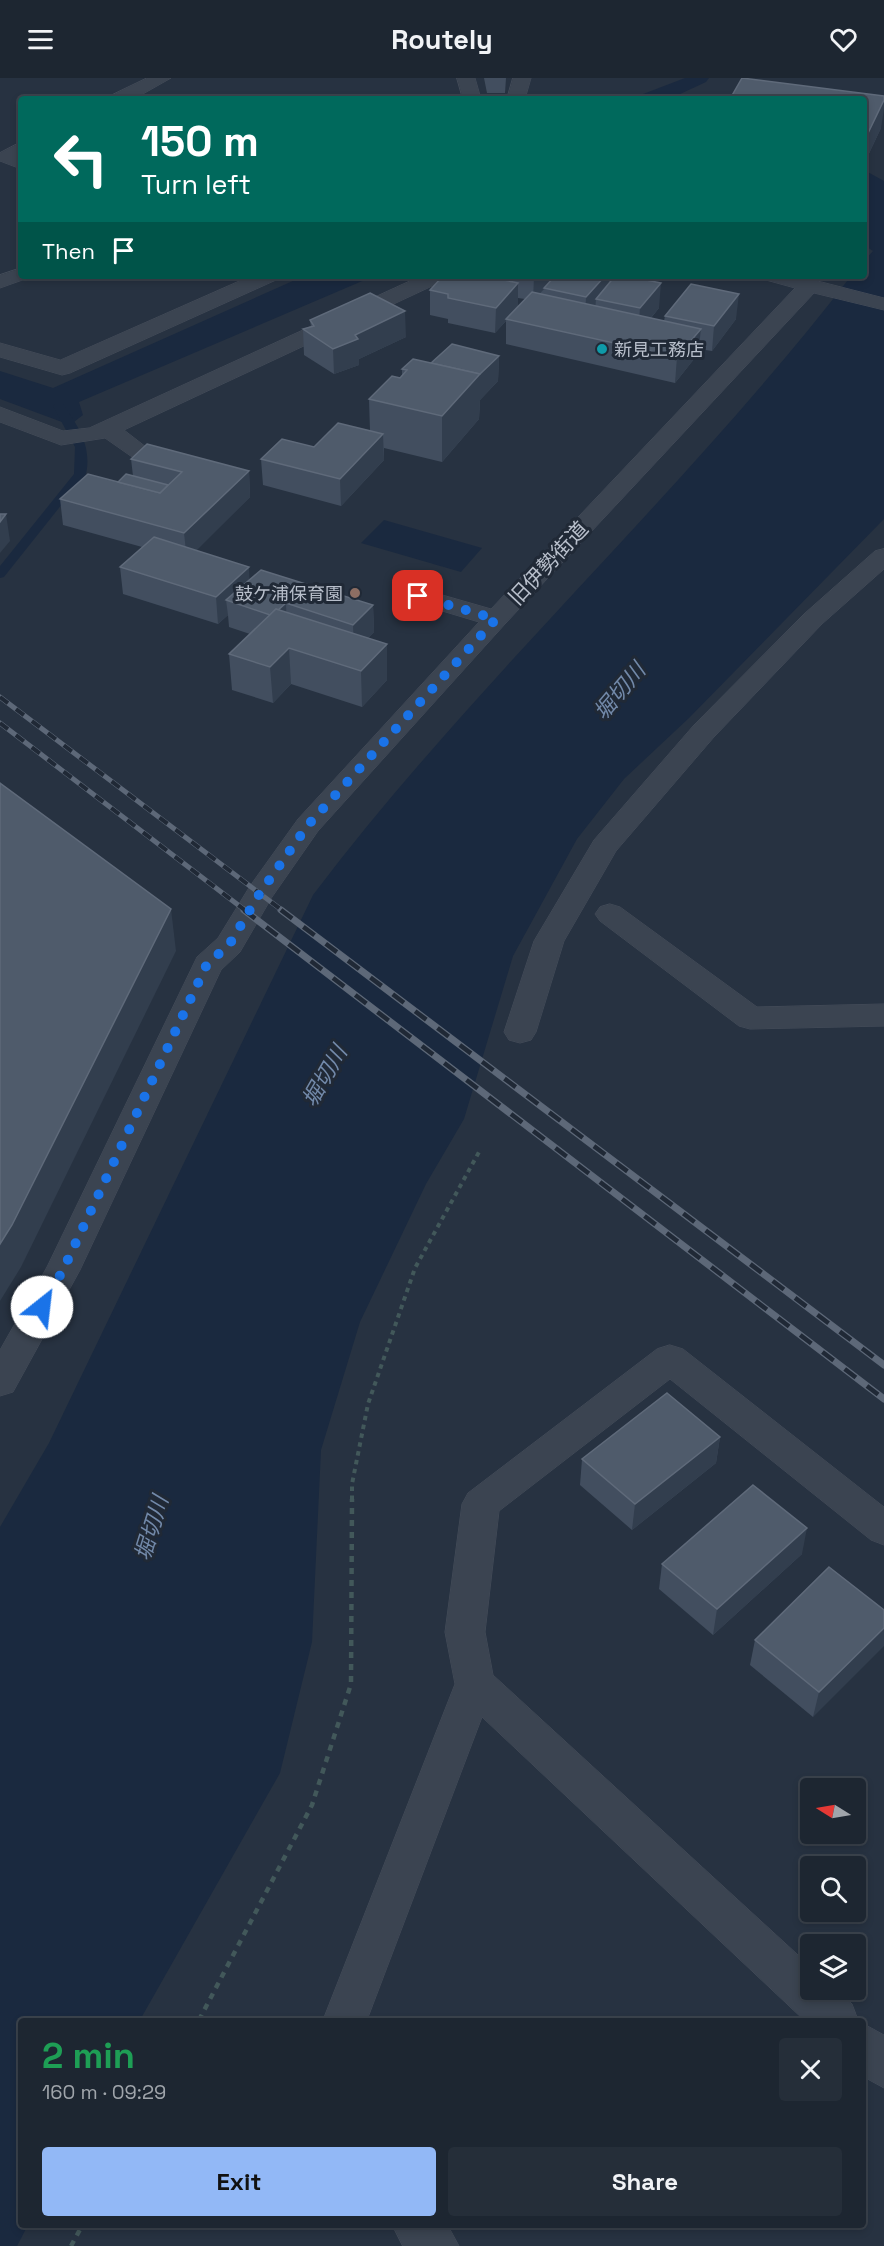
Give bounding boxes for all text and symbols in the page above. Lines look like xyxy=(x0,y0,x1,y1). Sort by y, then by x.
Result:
text: Routely xyxy=(391,22,493,57)
icon: menu xyxy=(24,23,57,56)
icon: heart xyxy=(827,23,860,56)
text: 150 m xyxy=(141,115,259,168)
icon: left xyxy=(42,120,120,198)
text: Turn left xyxy=(141,167,251,202)
icon: arrive xyxy=(107,234,140,267)
text: Then xyxy=(42,237,95,265)
place label: 新見工務店 xyxy=(614,338,704,361)
marker: 新見工務店 xyxy=(595,342,609,356)
street label: 旧伊勢街道 xyxy=(502,515,594,611)
pin xyxy=(392,570,443,621)
icon: arrive xyxy=(401,579,434,612)
place label: 鼓ケ浦保育園 xyxy=(235,582,343,605)
marker: 鼓ケ浦保育園 xyxy=(348,586,362,600)
water label: 堀切川 xyxy=(587,655,652,725)
water label: 堀切川 xyxy=(295,1039,354,1112)
position arrow xyxy=(10,1275,74,1339)
water label: 堀切川 xyxy=(128,1490,175,1564)
north arrow xyxy=(800,1778,866,1844)
map controls xyxy=(800,1778,866,2000)
button: search xyxy=(800,1856,866,1922)
button: layers xyxy=(800,1934,866,2000)
text: 2 min xyxy=(42,2033,135,2079)
button: close xyxy=(779,2038,842,2101)
text: 160 m · 09:29 xyxy=(42,2079,166,2105)
button: Exit xyxy=(42,2147,436,2216)
button: Share xyxy=(448,2147,842,2216)

